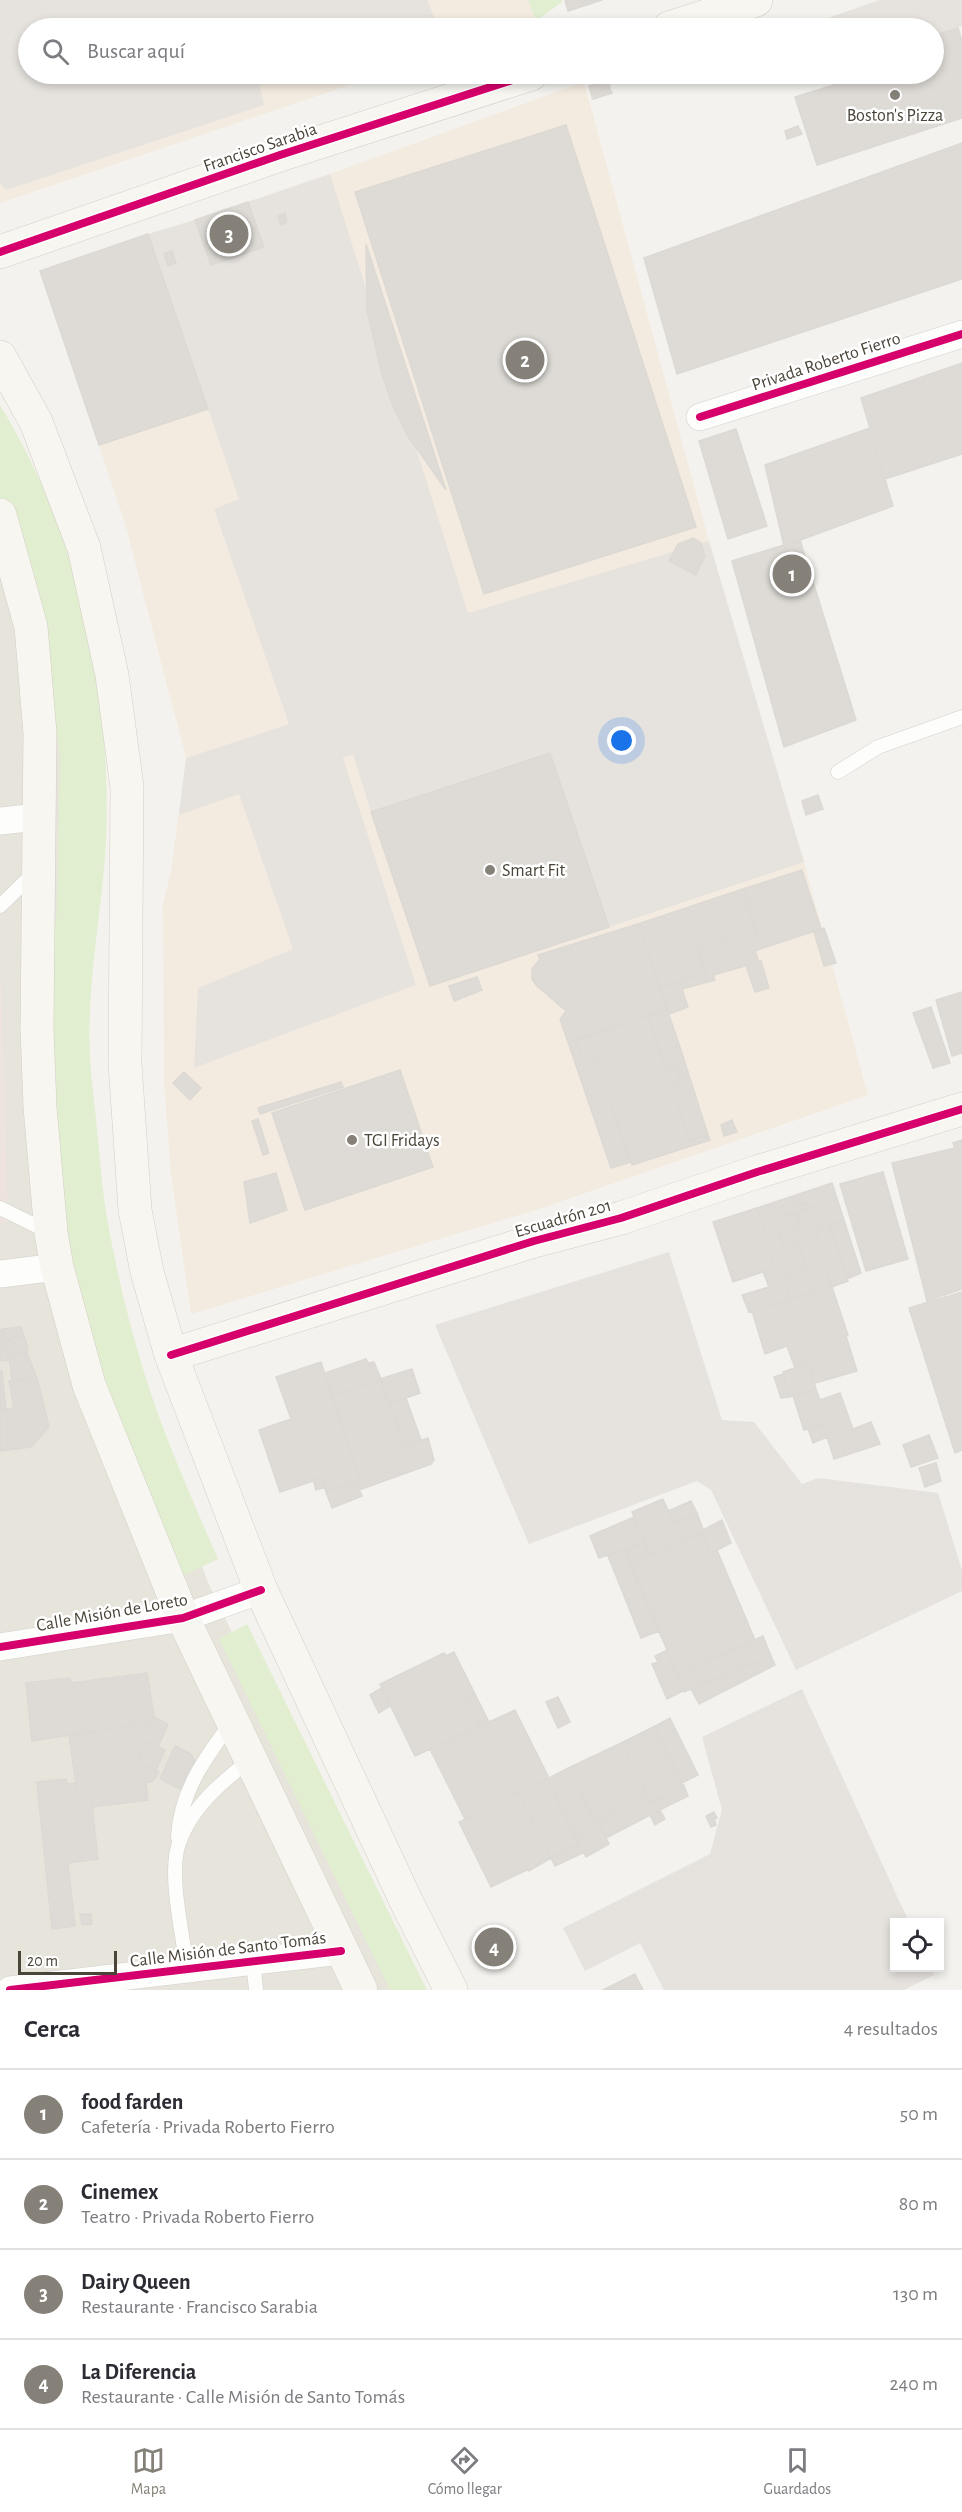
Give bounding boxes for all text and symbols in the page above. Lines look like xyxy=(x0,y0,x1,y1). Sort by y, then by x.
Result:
search box xyxy=(18,18,944,84)
icon: search xyxy=(39,35,72,68)
text: Buscar aquí xyxy=(87,40,185,62)
marker: Boston's Pizza xyxy=(888,88,902,102)
place label: Boston's Pizza xyxy=(847,107,943,125)
street label: Francisco Sarabia xyxy=(201,120,320,176)
pin: 3 xyxy=(210,212,248,256)
street label: Privada Roberto Fierro xyxy=(750,329,903,394)
pin: 2 xyxy=(506,338,544,382)
pin: 1 xyxy=(772,552,812,596)
your location xyxy=(607,726,636,755)
place label: Smart Fit xyxy=(502,862,566,880)
marker: Smart Fit xyxy=(483,863,497,877)
place label: TGI Fridays xyxy=(364,1132,440,1150)
marker: TGI Fridays xyxy=(345,1133,359,1147)
street label: Escuadrón 201 xyxy=(513,1197,614,1241)
street label: Calle Misión de Loreto xyxy=(35,1591,189,1635)
map controls xyxy=(890,1918,944,1972)
button: locate xyxy=(890,1918,944,1972)
pin: 4 xyxy=(474,1924,514,1970)
street label: Calle Misión de Santo Tomás xyxy=(129,1929,327,1971)
scale bar xyxy=(18,1948,117,1976)
text: 20 m xyxy=(27,1953,58,1969)
text: Cerca xyxy=(24,2016,81,2042)
text: 4 resultados xyxy=(844,2019,938,2039)
text: food farden xyxy=(81,2091,183,2113)
text: 1 xyxy=(40,2104,47,2124)
text: 50 m xyxy=(900,2104,938,2124)
text: Cafetería · Privada Roberto Fierro xyxy=(81,2117,335,2137)
text: Cinemex xyxy=(81,2181,158,2203)
text: 2 xyxy=(39,2194,48,2214)
text: 80 m xyxy=(899,2194,938,2214)
text: Teatro · Privada Roberto Fierro xyxy=(81,2207,314,2227)
text: Dairy Queen xyxy=(81,2271,191,2293)
text: 3 xyxy=(39,2284,48,2304)
text: 130 m xyxy=(893,2284,938,2304)
text: Restaurante · Francisco Sarabia xyxy=(81,2297,318,2317)
text: La Diferencia xyxy=(81,2361,196,2383)
text: 4 xyxy=(38,2374,49,2394)
text: 240 m xyxy=(889,2374,938,2394)
text: Restaurante · Calle Misión de Santo Tomás xyxy=(81,2387,405,2407)
tab: Mapa xyxy=(131,2444,166,2499)
tab: Cómo llegar xyxy=(428,2444,502,2499)
tab: Guardados xyxy=(764,2444,831,2499)

